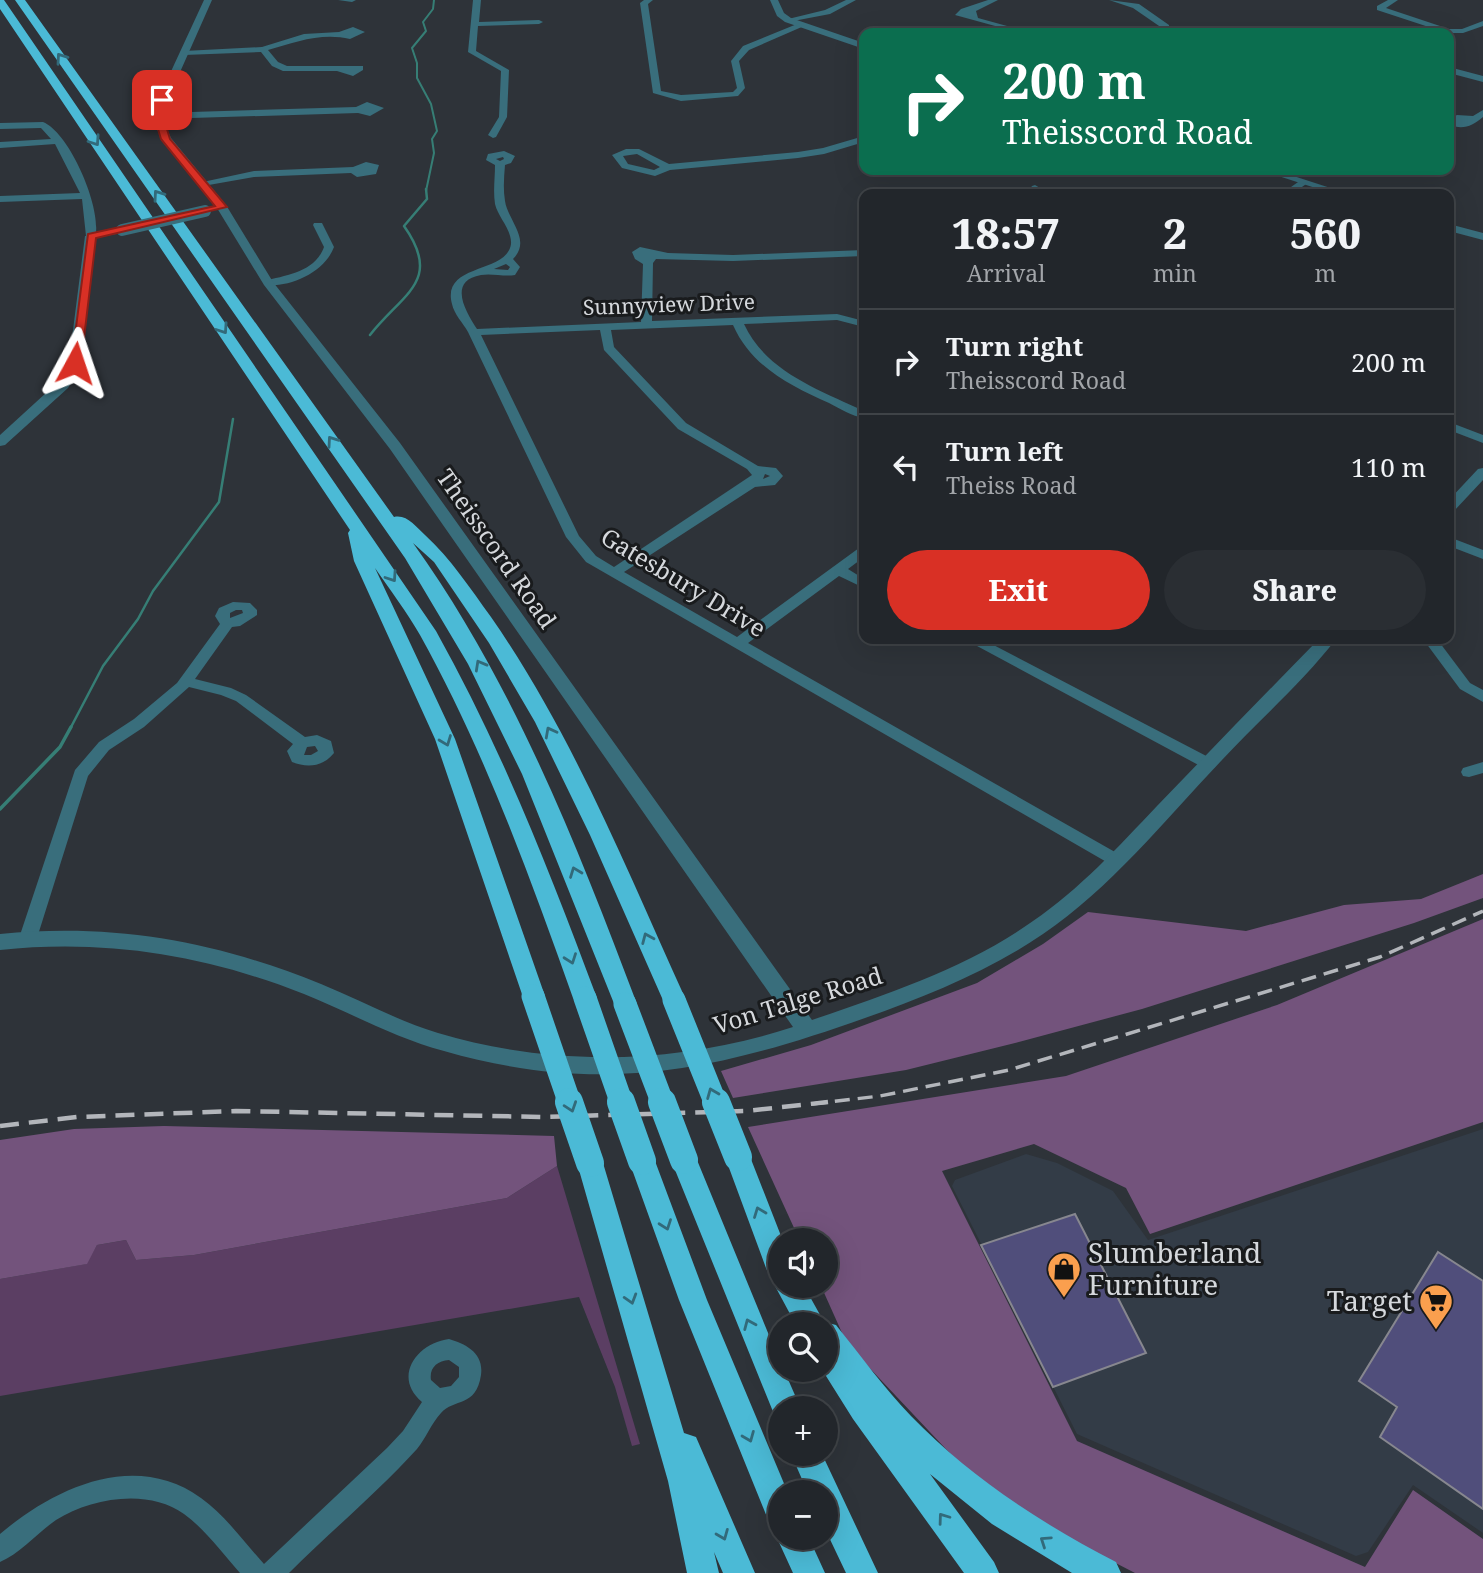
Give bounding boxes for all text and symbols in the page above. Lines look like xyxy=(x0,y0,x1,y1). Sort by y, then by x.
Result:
text: 200 m xyxy=(1002,47,1146,113)
one-way arrow xyxy=(57,53,69,66)
icon: right xyxy=(887,56,978,147)
pin xyxy=(132,70,192,130)
icon: arrive xyxy=(143,81,181,119)
text: Theisscord Road xyxy=(1002,110,1253,153)
one-way arrow xyxy=(87,133,99,146)
one-way arrow xyxy=(154,190,166,203)
text: 18:57 xyxy=(952,204,1060,261)
text: 2 xyxy=(1163,204,1187,261)
text: 560 xyxy=(1290,204,1361,261)
text: Arrival xyxy=(967,257,1045,289)
text: min xyxy=(1153,257,1197,289)
text: m xyxy=(1315,257,1336,289)
street label: Sunnyview Drive xyxy=(582,287,756,321)
one-way arrow xyxy=(215,321,227,334)
position arrow xyxy=(38,326,112,400)
text: Turn right xyxy=(946,328,1083,364)
icon: right xyxy=(887,343,925,381)
text: 200 m xyxy=(1351,344,1426,380)
text: Theisscord Road xyxy=(946,364,1126,396)
text: Turn left xyxy=(946,433,1063,469)
one-way arrow xyxy=(328,436,340,449)
icon: left xyxy=(887,448,925,486)
text: 110 m xyxy=(1351,449,1426,485)
street label: Theisscord Road xyxy=(430,462,565,635)
text: Theiss Road xyxy=(946,469,1077,501)
street label: Gatesbury Drive xyxy=(595,519,772,644)
button: Exit xyxy=(887,550,1150,630)
button: Share xyxy=(1164,550,1426,630)
one-way arrow xyxy=(384,569,396,582)
one-way arrow xyxy=(475,660,488,672)
one-way arrow xyxy=(545,727,558,739)
one-way arrow xyxy=(437,735,451,747)
one-way arrow xyxy=(569,866,583,878)
one-way arrow xyxy=(641,933,655,945)
one-way arrow xyxy=(563,953,577,965)
street label: Von Talge Road xyxy=(709,958,886,1041)
one-way arrow xyxy=(706,1088,720,1101)
one-way arrow xyxy=(563,1101,577,1113)
one-way arrow xyxy=(753,1207,767,1219)
one-way arrow xyxy=(657,1219,671,1231)
map controls xyxy=(768,1228,838,1550)
button: sound xyxy=(768,1228,838,1298)
place label: Slumberland Furniture xyxy=(1088,1233,1261,1303)
shop icon: Slumberland Furniture xyxy=(1045,1250,1083,1299)
place label: Target xyxy=(1327,1281,1412,1319)
supermarket icon: Target xyxy=(1417,1282,1455,1331)
one-way arrow xyxy=(622,1293,637,1305)
button: search xyxy=(768,1312,838,1382)
one-way arrow xyxy=(743,1318,757,1331)
button: + xyxy=(768,1396,838,1466)
one-way arrow xyxy=(740,1430,754,1442)
button: − xyxy=(768,1480,838,1550)
one-way arrow xyxy=(939,1513,951,1526)
one-way arrow xyxy=(714,1528,728,1540)
one-way arrow xyxy=(1040,1536,1053,1549)

